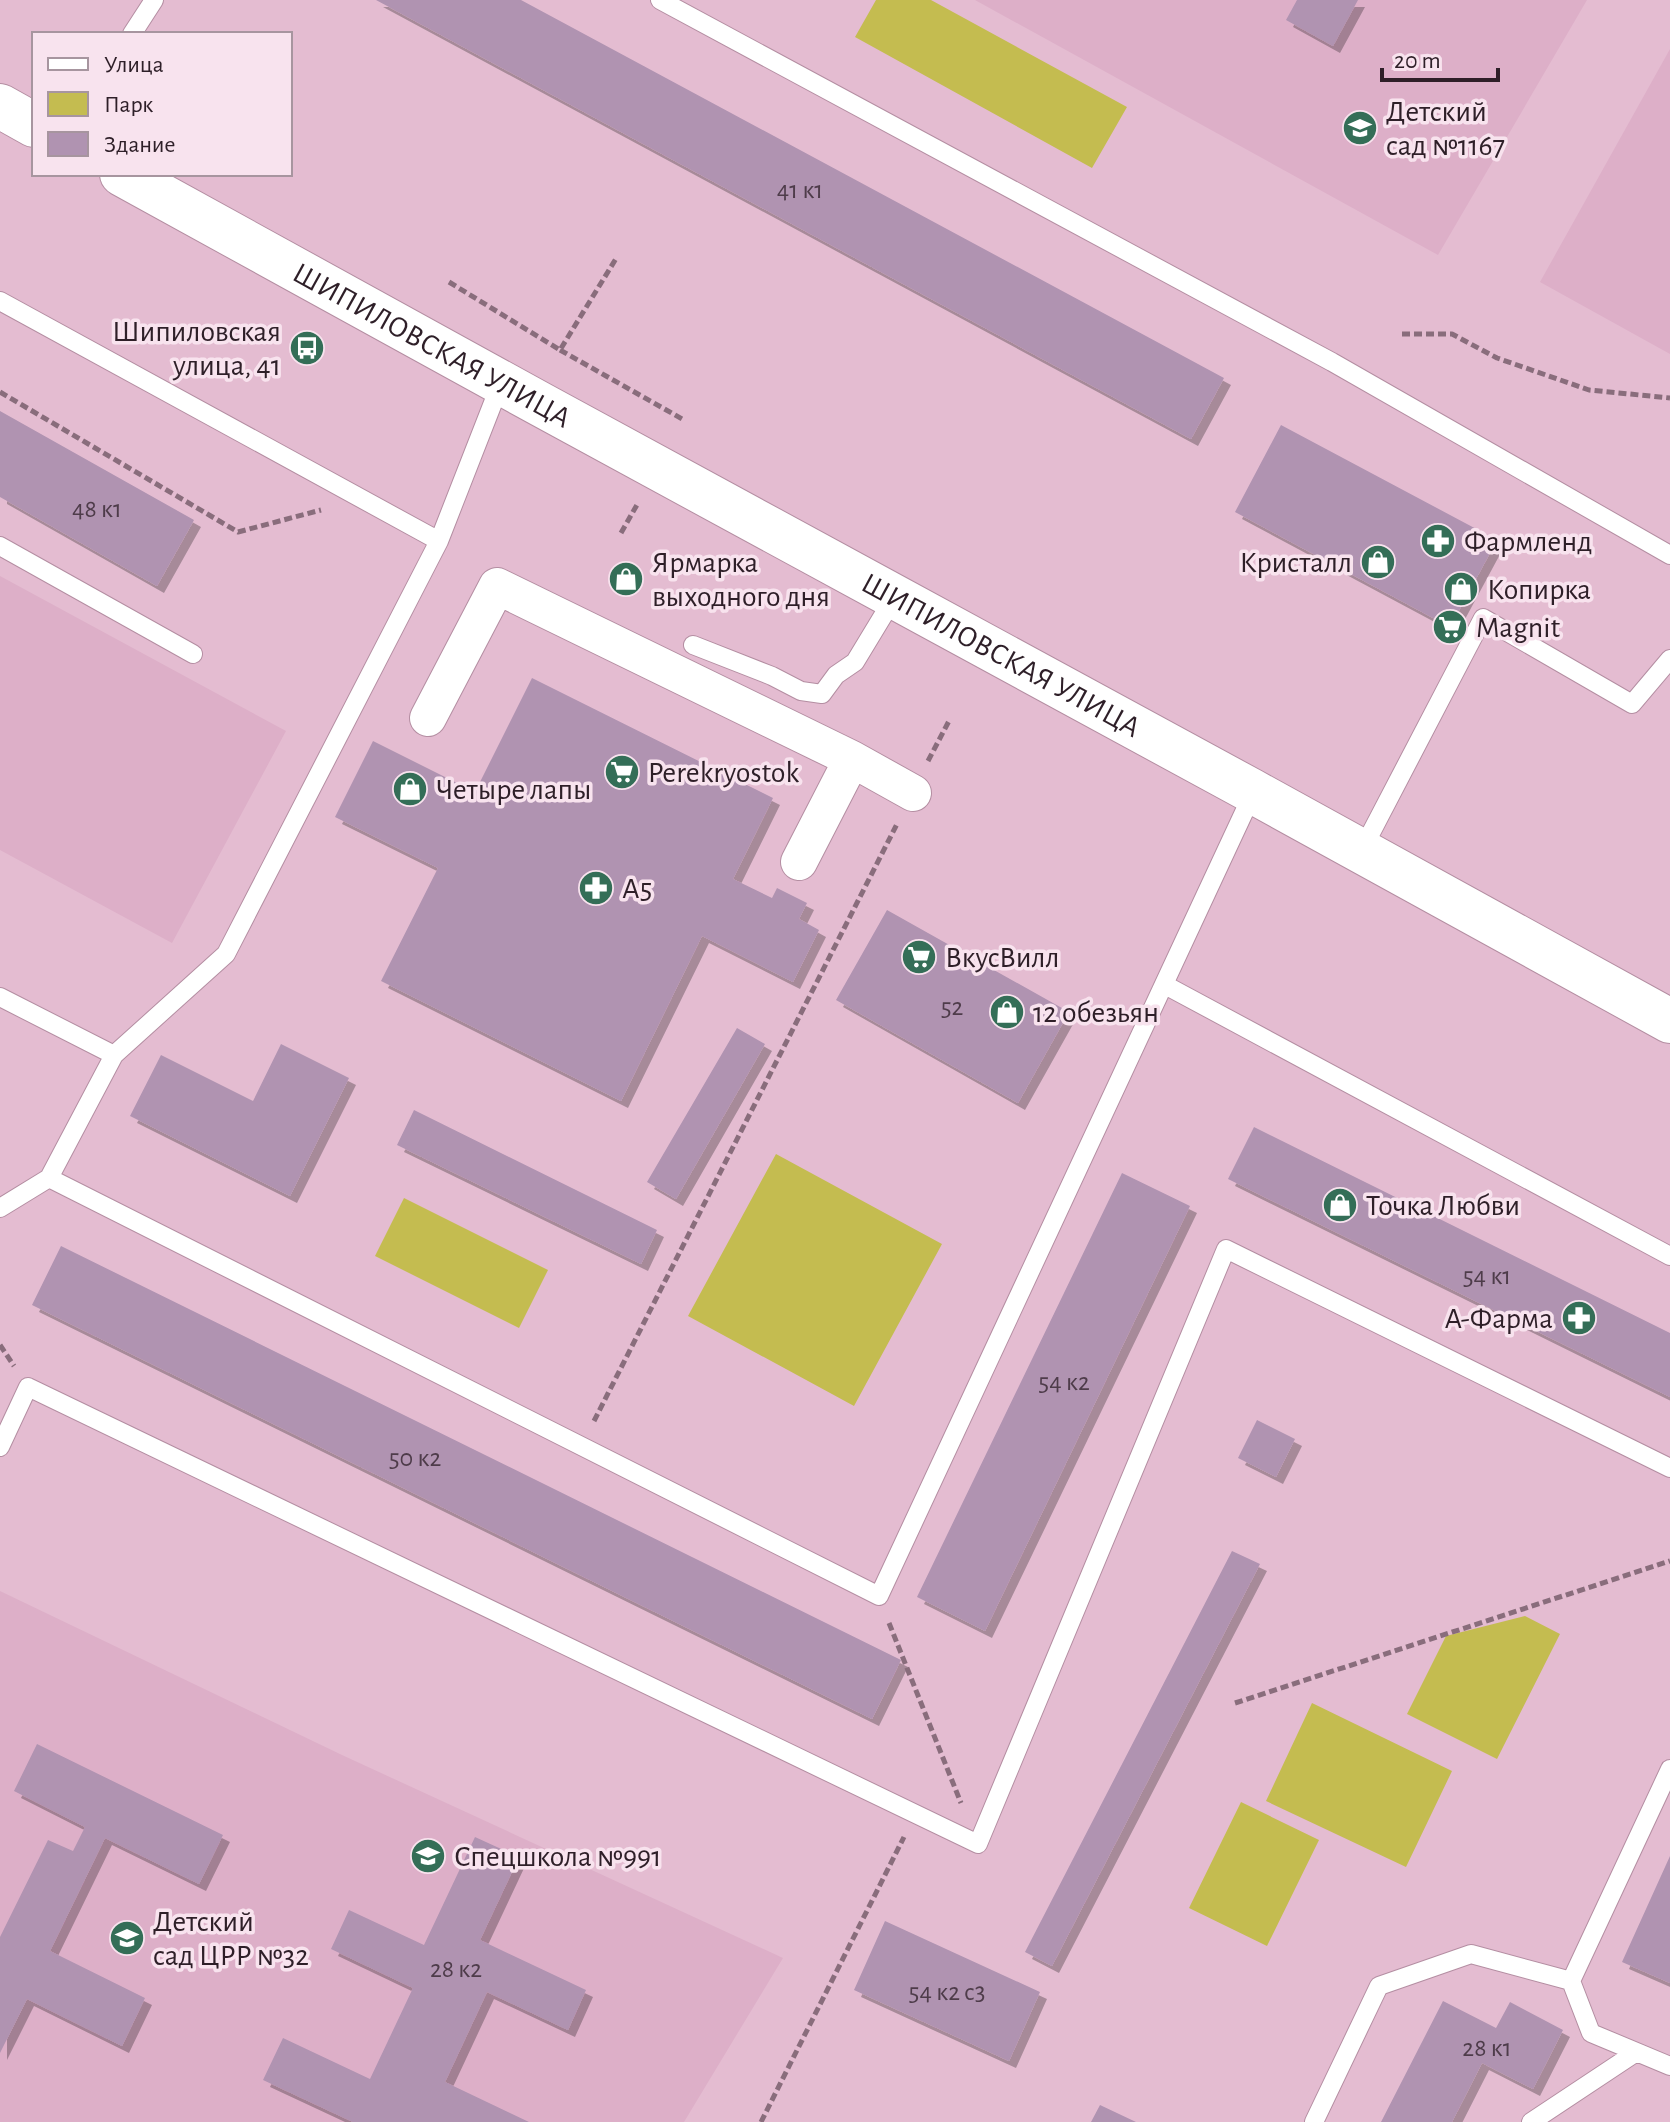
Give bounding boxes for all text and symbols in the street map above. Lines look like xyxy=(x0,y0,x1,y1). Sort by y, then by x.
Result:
legend xyxy=(32,32,292,176)
scale bar xyxy=(1382,32,1498,82)
text: 20 m xyxy=(1394,49,1441,73)
text: Улица xyxy=(104,53,164,77)
text: Парк xyxy=(104,93,153,117)
place label: Детский сад №1167 xyxy=(1386,97,1505,161)
school or university icon: Детский сад №1167 xyxy=(1341,109,1379,147)
text: Здание xyxy=(104,133,175,157)
house number: 41 к1 xyxy=(777,177,823,203)
street label: ШИПИЛОВСКАЯ УЛИЦА xyxy=(288,258,576,434)
place label: Шипиловская улица, 41 xyxy=(112,317,281,381)
bus stop icon: Шипиловская улица, 41 xyxy=(288,329,326,367)
house number: 48 к1 xyxy=(72,496,122,522)
pharmacy icon: Фармленд xyxy=(1419,522,1457,560)
place label: Фармленд xyxy=(1464,527,1592,557)
shop icon: Кристалл xyxy=(1359,543,1397,581)
place label: Ярмарка выходного дня xyxy=(652,548,830,612)
place label: Кристалл xyxy=(1239,548,1352,578)
shop icon: Ярмарка выходного дня xyxy=(607,560,645,598)
street label: ШИПИЛОВСКАЯ УЛИЦА xyxy=(856,568,1145,743)
shop icon: Копирка xyxy=(1442,570,1480,608)
place label: Копирка xyxy=(1487,575,1591,605)
supermarket icon: Magnit xyxy=(1431,608,1469,646)
place label: Magnit xyxy=(1476,613,1561,643)
supermarket icon: Perekryostok xyxy=(603,753,641,791)
place label: Perekryostok xyxy=(648,758,799,788)
shop icon: Четыре лапы xyxy=(391,770,429,808)
place label: Четыре лапы xyxy=(436,775,591,805)
pharmacy icon: А5 xyxy=(577,869,615,907)
place label: А5 xyxy=(622,874,652,904)
supermarket icon: ВкусВилл xyxy=(900,938,938,976)
place label: ВкусВилл xyxy=(945,943,1060,973)
shop icon: 12 обезьян xyxy=(988,993,1026,1031)
house number: 52 xyxy=(941,994,964,1020)
place label: 12 обезьян xyxy=(1033,998,1159,1028)
shop icon: Точка Любви xyxy=(1321,1186,1359,1224)
place label: Точка Любви xyxy=(1366,1191,1520,1221)
house number: 54 к1 xyxy=(1463,1263,1511,1289)
pharmacy icon: А-Фарма xyxy=(1560,1299,1598,1337)
place label: А-Фарма xyxy=(1444,1304,1553,1334)
house number: 54 к2 xyxy=(1038,1369,1090,1395)
house number: 50 к2 xyxy=(389,1445,441,1471)
school or university icon: Спецшкола №991 xyxy=(409,1837,447,1875)
place label: Спецшкола №991 xyxy=(454,1842,661,1872)
place label: Детский сад ЦРР №32 xyxy=(153,1907,309,1971)
school or university icon: Детский сад ЦРР №32 xyxy=(108,1919,146,1957)
house number: 28 к2 xyxy=(430,1956,482,1982)
house number: 54 к2 с3 xyxy=(909,1979,985,2005)
house number: 28 к1 xyxy=(1462,2035,1512,2061)

